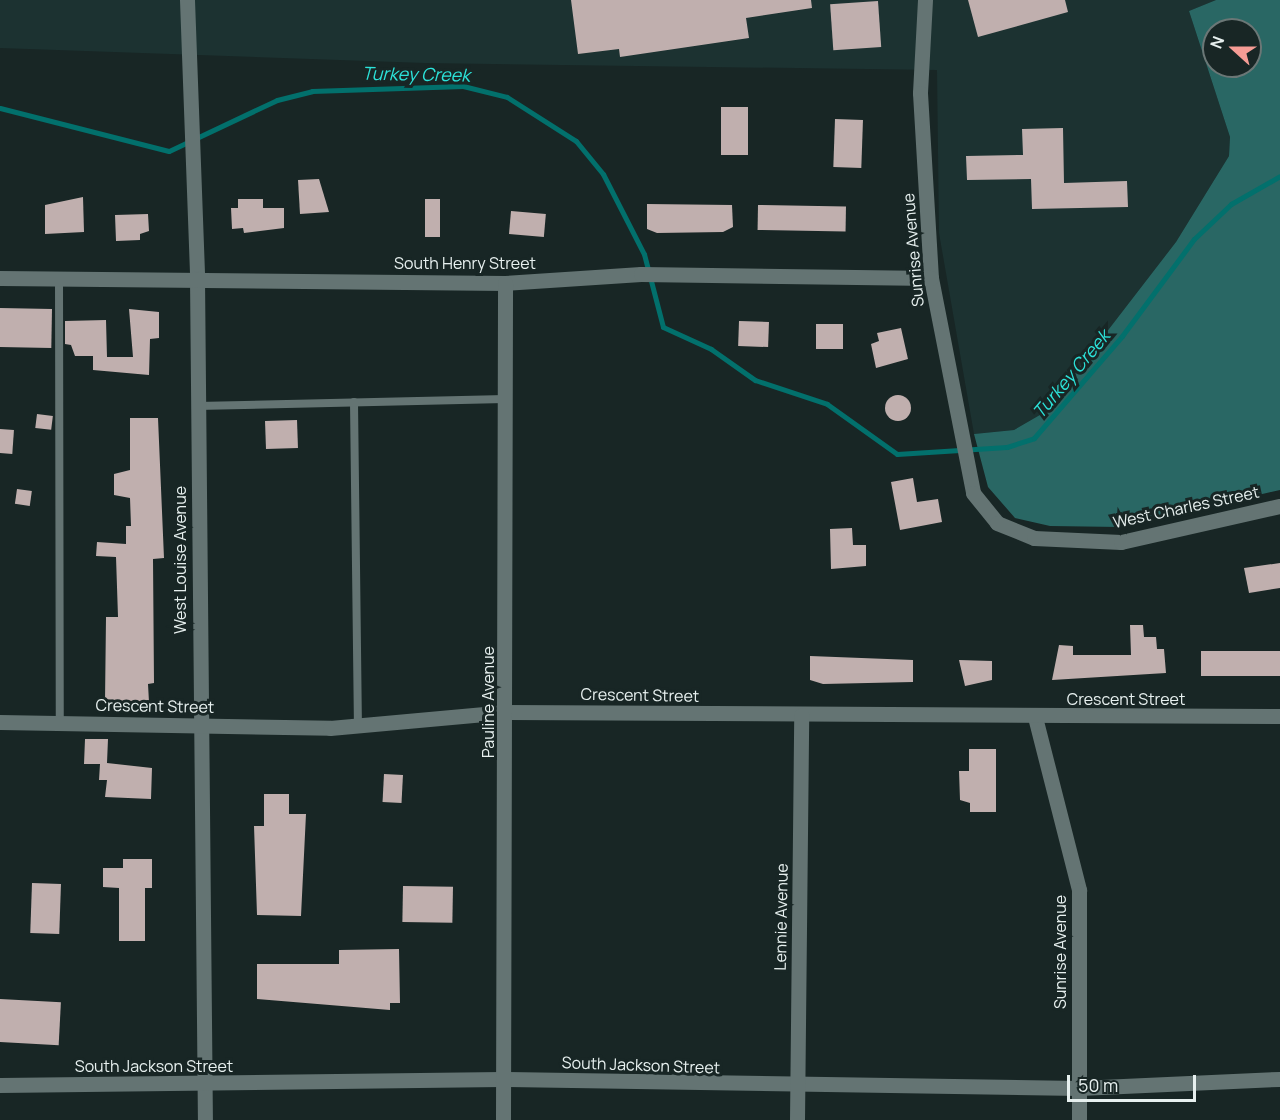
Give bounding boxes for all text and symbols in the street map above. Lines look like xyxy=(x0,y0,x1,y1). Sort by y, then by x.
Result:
north arrow xyxy=(1202,18,1262,78)
text: N xyxy=(1205,33,1229,52)
water label: Turkey Creek xyxy=(362,62,470,86)
street label: Sunrise Avenue xyxy=(898,192,928,308)
street label: South Henry Street xyxy=(394,253,536,273)
water label: Turkey Creek xyxy=(1028,326,1114,422)
street label: West Charles Street xyxy=(1111,482,1261,532)
street label: West Louise Avenue xyxy=(170,486,190,634)
street label: Pauline Avenue xyxy=(478,646,498,758)
street label: Crescent Street xyxy=(581,684,699,706)
street label: Crescent Street xyxy=(1067,689,1185,709)
street label: Crescent Street xyxy=(96,695,214,717)
street label: Lennie Avenue xyxy=(770,863,792,971)
street label: Sunrise Avenue xyxy=(1050,895,1070,1009)
street label: South Jackson Street xyxy=(561,1053,721,1077)
street label: South Jackson Street xyxy=(75,1056,233,1076)
scale bar xyxy=(1070,1063,1199,1101)
text: 50 m xyxy=(1078,1073,1118,1097)

